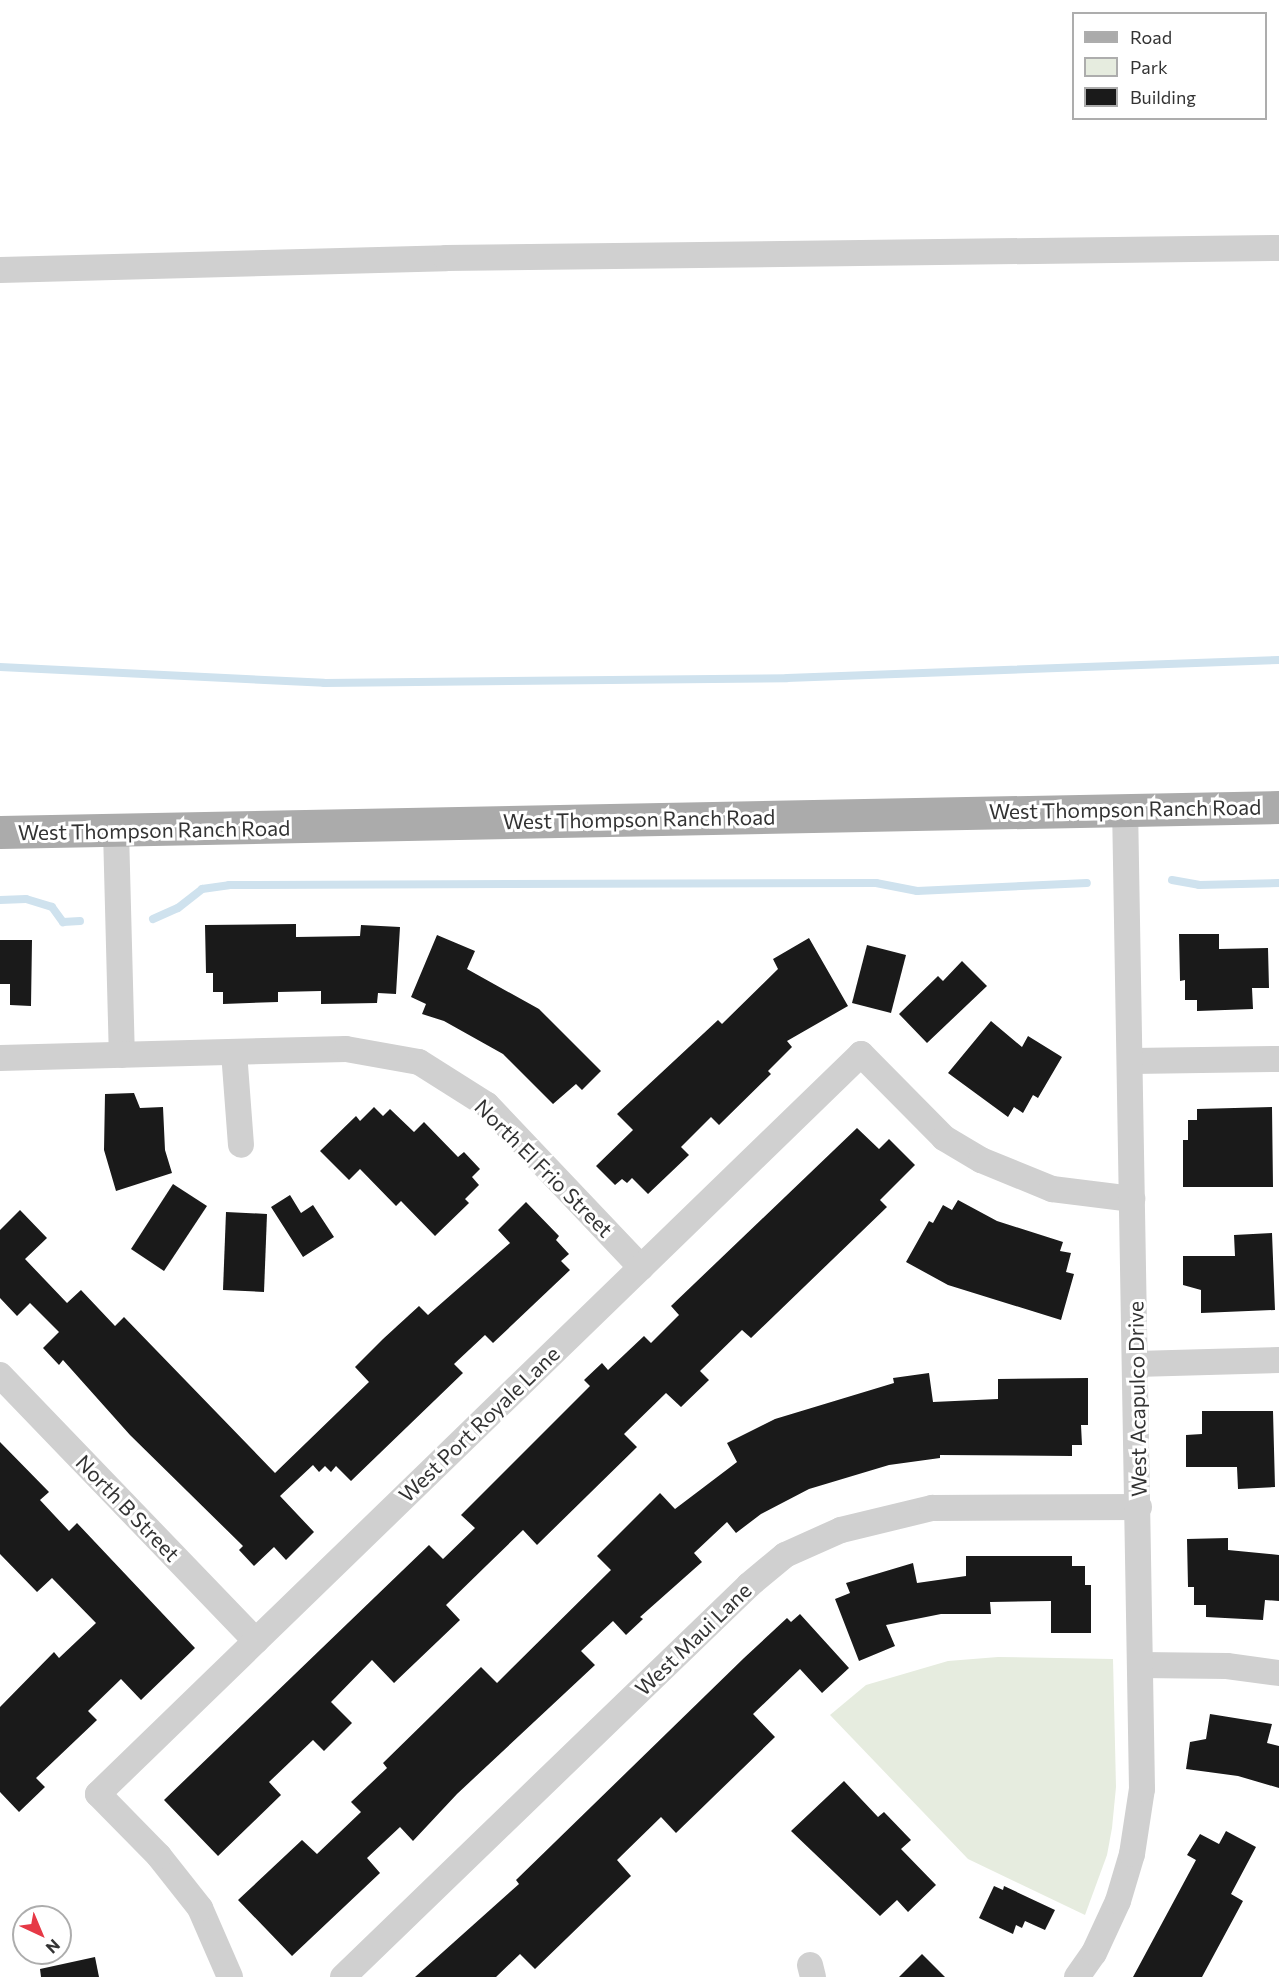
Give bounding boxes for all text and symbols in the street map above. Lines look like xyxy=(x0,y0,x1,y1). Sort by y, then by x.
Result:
legend xyxy=(1072,12,1267,120)
text: Road xyxy=(1130,26,1172,48)
text: Park xyxy=(1130,56,1168,78)
text: Building xyxy=(1130,86,1196,108)
street label: West Thompson Ranch Road xyxy=(989,794,1261,824)
street label: West Thompson Ranch Road xyxy=(503,804,775,834)
street label: West Thompson Ranch Road xyxy=(18,815,290,845)
street label: North El Frio Street xyxy=(470,1094,618,1242)
street label: West Acapulco Drive xyxy=(1123,1301,1151,1497)
street label: West Port Royale Lane xyxy=(394,1341,564,1507)
street label: North B Street xyxy=(71,1449,185,1567)
street label: West Maui Lane xyxy=(630,1577,756,1701)
north arrow xyxy=(12,1905,72,1965)
text: N xyxy=(43,1936,64,1958)

